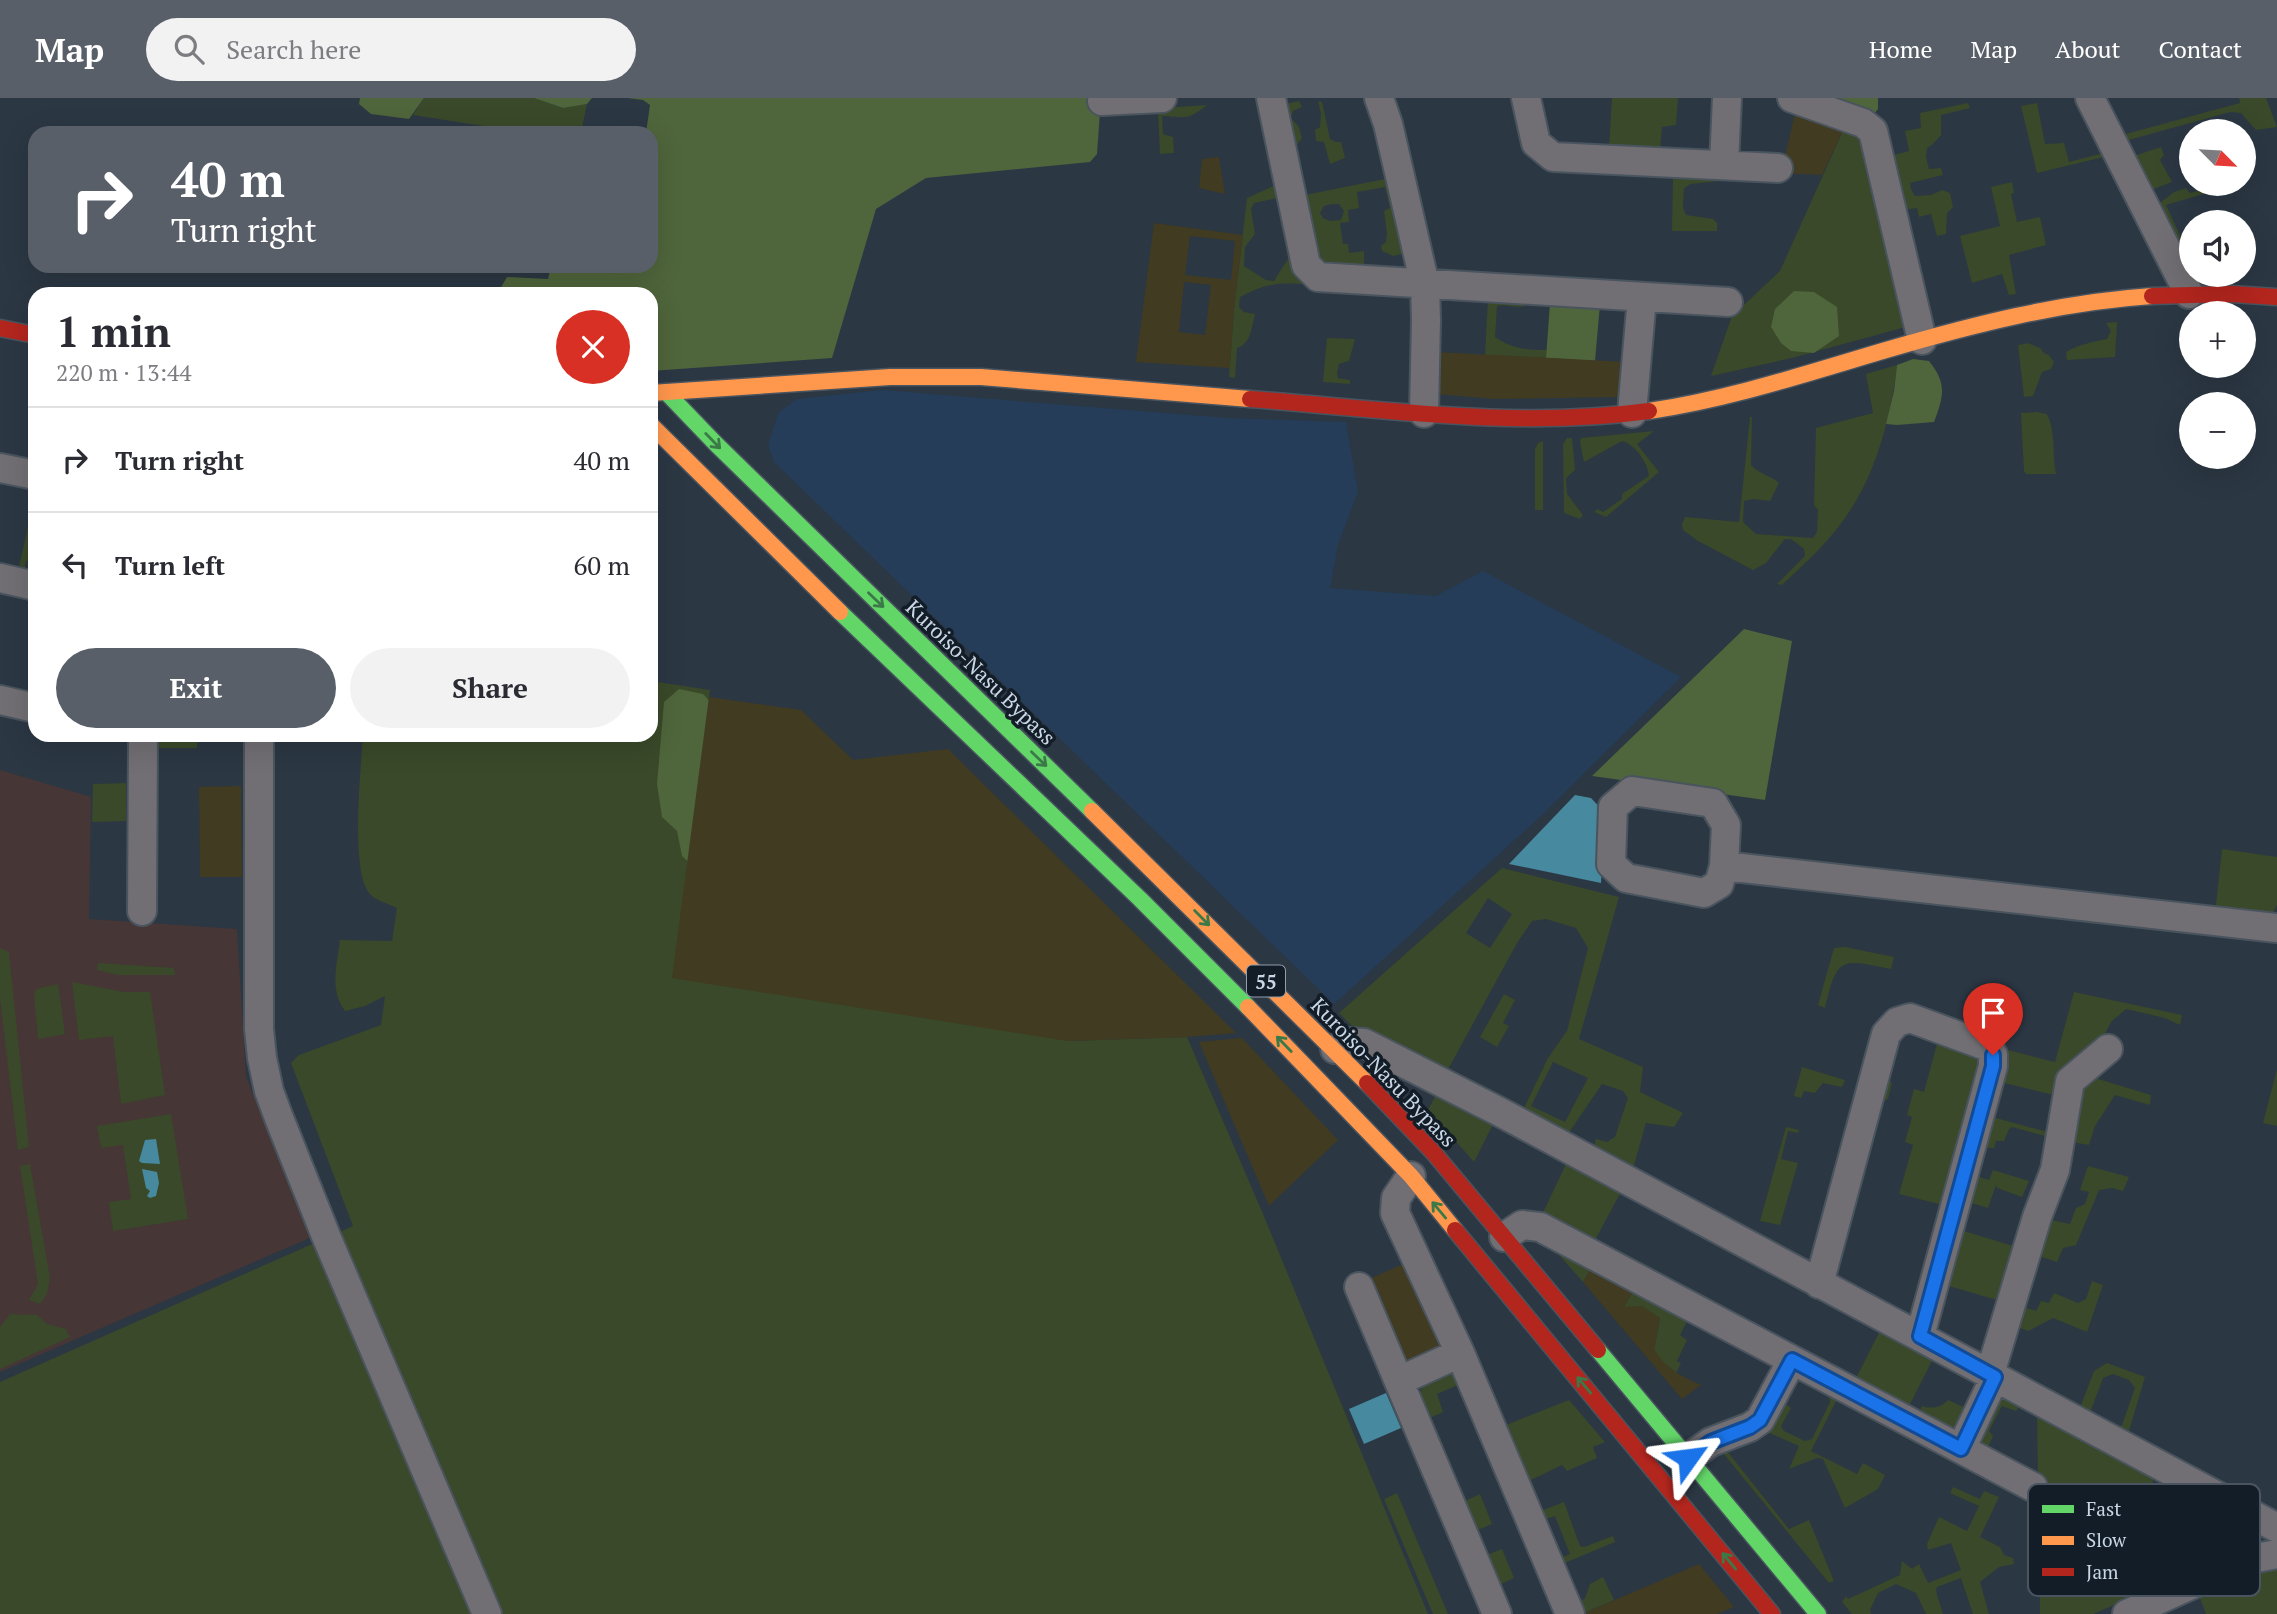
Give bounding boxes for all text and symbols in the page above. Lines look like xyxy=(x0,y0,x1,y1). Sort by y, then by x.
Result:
search box xyxy=(146,18,636,81)
text: Map xyxy=(35,28,104,71)
icon: search xyxy=(170,30,208,68)
text: Search here xyxy=(226,32,361,66)
text: Home xyxy=(1869,33,1933,65)
text: Map xyxy=(1971,33,2017,65)
text: About xyxy=(2055,33,2121,65)
text: Contact xyxy=(2159,33,2242,65)
north arrow xyxy=(2179,119,2256,196)
map controls xyxy=(2179,119,2256,469)
text: 40 m xyxy=(171,146,285,211)
icon: right xyxy=(56,154,147,245)
text: Turn right xyxy=(171,209,317,251)
button: sound xyxy=(2179,210,2256,287)
button: + xyxy=(2179,301,2256,378)
text: 1 min xyxy=(56,303,171,359)
button: close xyxy=(556,310,630,384)
text: 220 m · 13:44 xyxy=(56,357,191,388)
button: − xyxy=(2179,392,2256,469)
one-way arrow xyxy=(705,433,722,450)
icon: right xyxy=(56,441,94,479)
text: Turn right xyxy=(115,443,244,477)
text: 40 m xyxy=(574,443,630,477)
icon: left xyxy=(56,546,94,584)
text: Turn left xyxy=(115,548,225,582)
text: 60 m xyxy=(574,548,630,582)
one-way arrow xyxy=(868,592,885,609)
street label: Kuroiso-Nasu Bypass xyxy=(900,593,1062,751)
button: Exit xyxy=(56,648,336,728)
button: Share xyxy=(350,648,630,728)
one-way arrow xyxy=(1031,750,1048,767)
one-way arrow xyxy=(1193,910,1210,927)
road number: 55 xyxy=(1247,966,1285,996)
pin xyxy=(1963,983,2023,1055)
street label: Kuroiso-Nasu Bypass xyxy=(1305,991,1463,1153)
icon: arrive xyxy=(1974,994,2012,1032)
one-way arrow xyxy=(1276,1036,1293,1053)
one-way arrow xyxy=(1432,1202,1447,1220)
one-way arrow xyxy=(1577,1377,1592,1395)
position arrow xyxy=(1651,1421,1725,1495)
legend xyxy=(2028,1484,2260,1596)
text: Fast xyxy=(2086,1496,2121,1521)
text: Slow xyxy=(2086,1527,2127,1552)
one-way arrow xyxy=(1721,1553,1737,1571)
text: Jam xyxy=(2086,1559,2119,1584)

